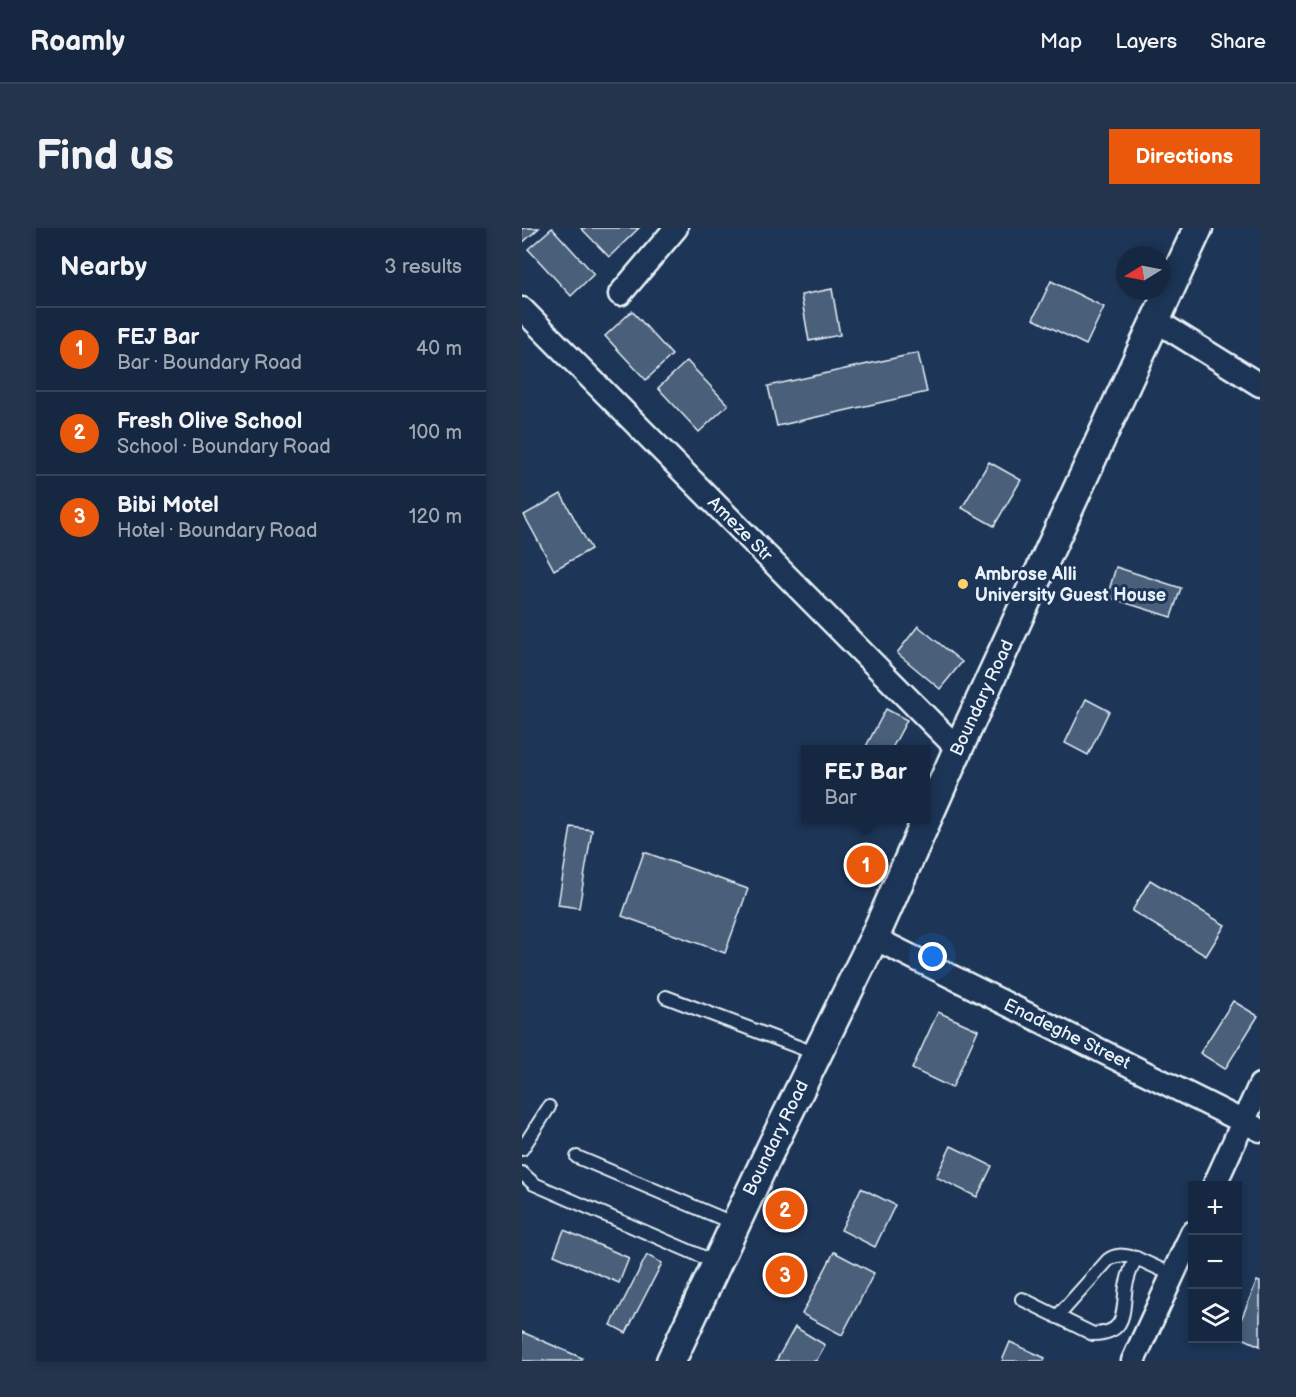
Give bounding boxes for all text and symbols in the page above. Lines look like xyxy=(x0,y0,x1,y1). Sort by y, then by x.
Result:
text: Roamly xyxy=(30,25,125,58)
text: Map xyxy=(1040,29,1082,54)
text: Layers xyxy=(1115,29,1177,54)
text: Share xyxy=(1210,29,1266,54)
button: Directions xyxy=(1109,129,1260,184)
text: Find us xyxy=(36,131,174,182)
north arrow xyxy=(1116,246,1170,300)
text: Nearby xyxy=(60,252,147,283)
text: 3 results xyxy=(384,255,462,279)
text: FEJ Bar xyxy=(117,324,199,351)
text: 1 xyxy=(75,337,84,361)
text: 40 m xyxy=(416,337,462,361)
text: Bar · Boundary Road xyxy=(117,351,302,375)
text: Fresh Olive School xyxy=(117,408,302,435)
text: 2 xyxy=(74,421,85,445)
text: 100 m xyxy=(409,421,462,445)
text: School · Boundary Road xyxy=(117,435,331,459)
text: Bibi Motel xyxy=(117,492,219,519)
street label: Ameze Str xyxy=(703,492,777,566)
text: 3 xyxy=(74,505,85,529)
text: 120 m xyxy=(409,505,462,529)
text: Hotel · Boundary Road xyxy=(117,519,317,543)
place label: Ambrose Alli University Guest House xyxy=(974,564,1166,606)
marker: Ambrose Alli University Guest House xyxy=(956,577,970,591)
street label: Boundary Road xyxy=(946,637,1018,759)
popup xyxy=(801,745,930,823)
text: FEJ Bar xyxy=(824,759,907,786)
text: Bar xyxy=(824,786,857,810)
pin: 1 xyxy=(846,842,886,888)
your location xyxy=(918,942,947,971)
street label: Enadeghe Street xyxy=(1000,994,1134,1074)
street label: Boundary Road xyxy=(739,1077,813,1199)
map controls xyxy=(1188,1181,1242,1343)
button: + xyxy=(1188,1181,1242,1235)
pin: 2 xyxy=(766,1188,804,1232)
button: − xyxy=(1188,1235,1242,1289)
pin: 3 xyxy=(766,1252,804,1298)
button: layers xyxy=(1188,1289,1242,1343)

